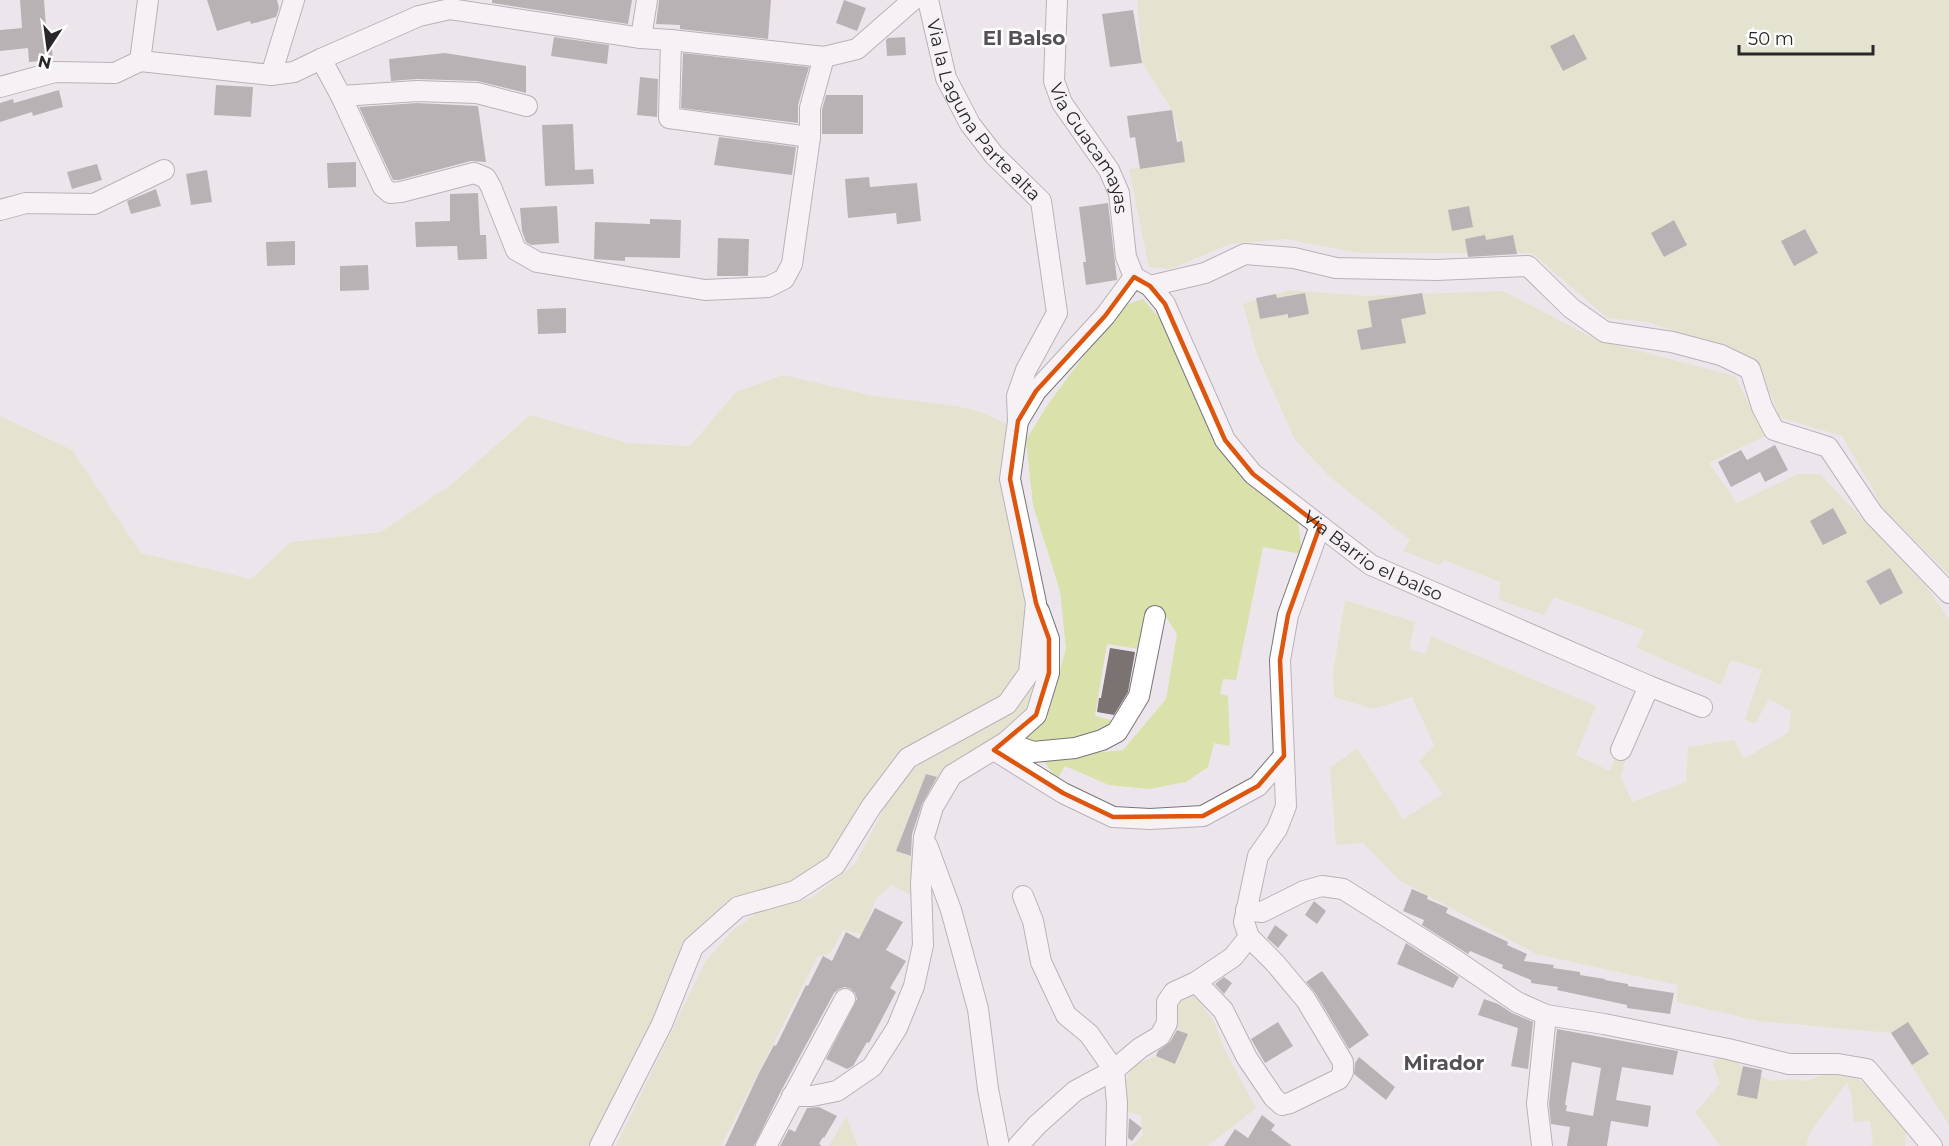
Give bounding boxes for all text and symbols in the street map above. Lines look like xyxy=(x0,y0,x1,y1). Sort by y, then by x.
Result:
street label: Via la Laguna Parte alta xyxy=(922,17,1045,205)
north arrow xyxy=(18,18,78,78)
scale bar xyxy=(1739,18,1872,56)
district label: El Balso xyxy=(983,26,1065,50)
text: 50 m xyxy=(1748,28,1794,50)
text: N xyxy=(36,51,53,73)
street label: Via Guacamayas xyxy=(1045,80,1132,215)
street label: Via Barrio el balso xyxy=(1299,506,1446,606)
district label: Mirador xyxy=(1404,1051,1485,1075)

